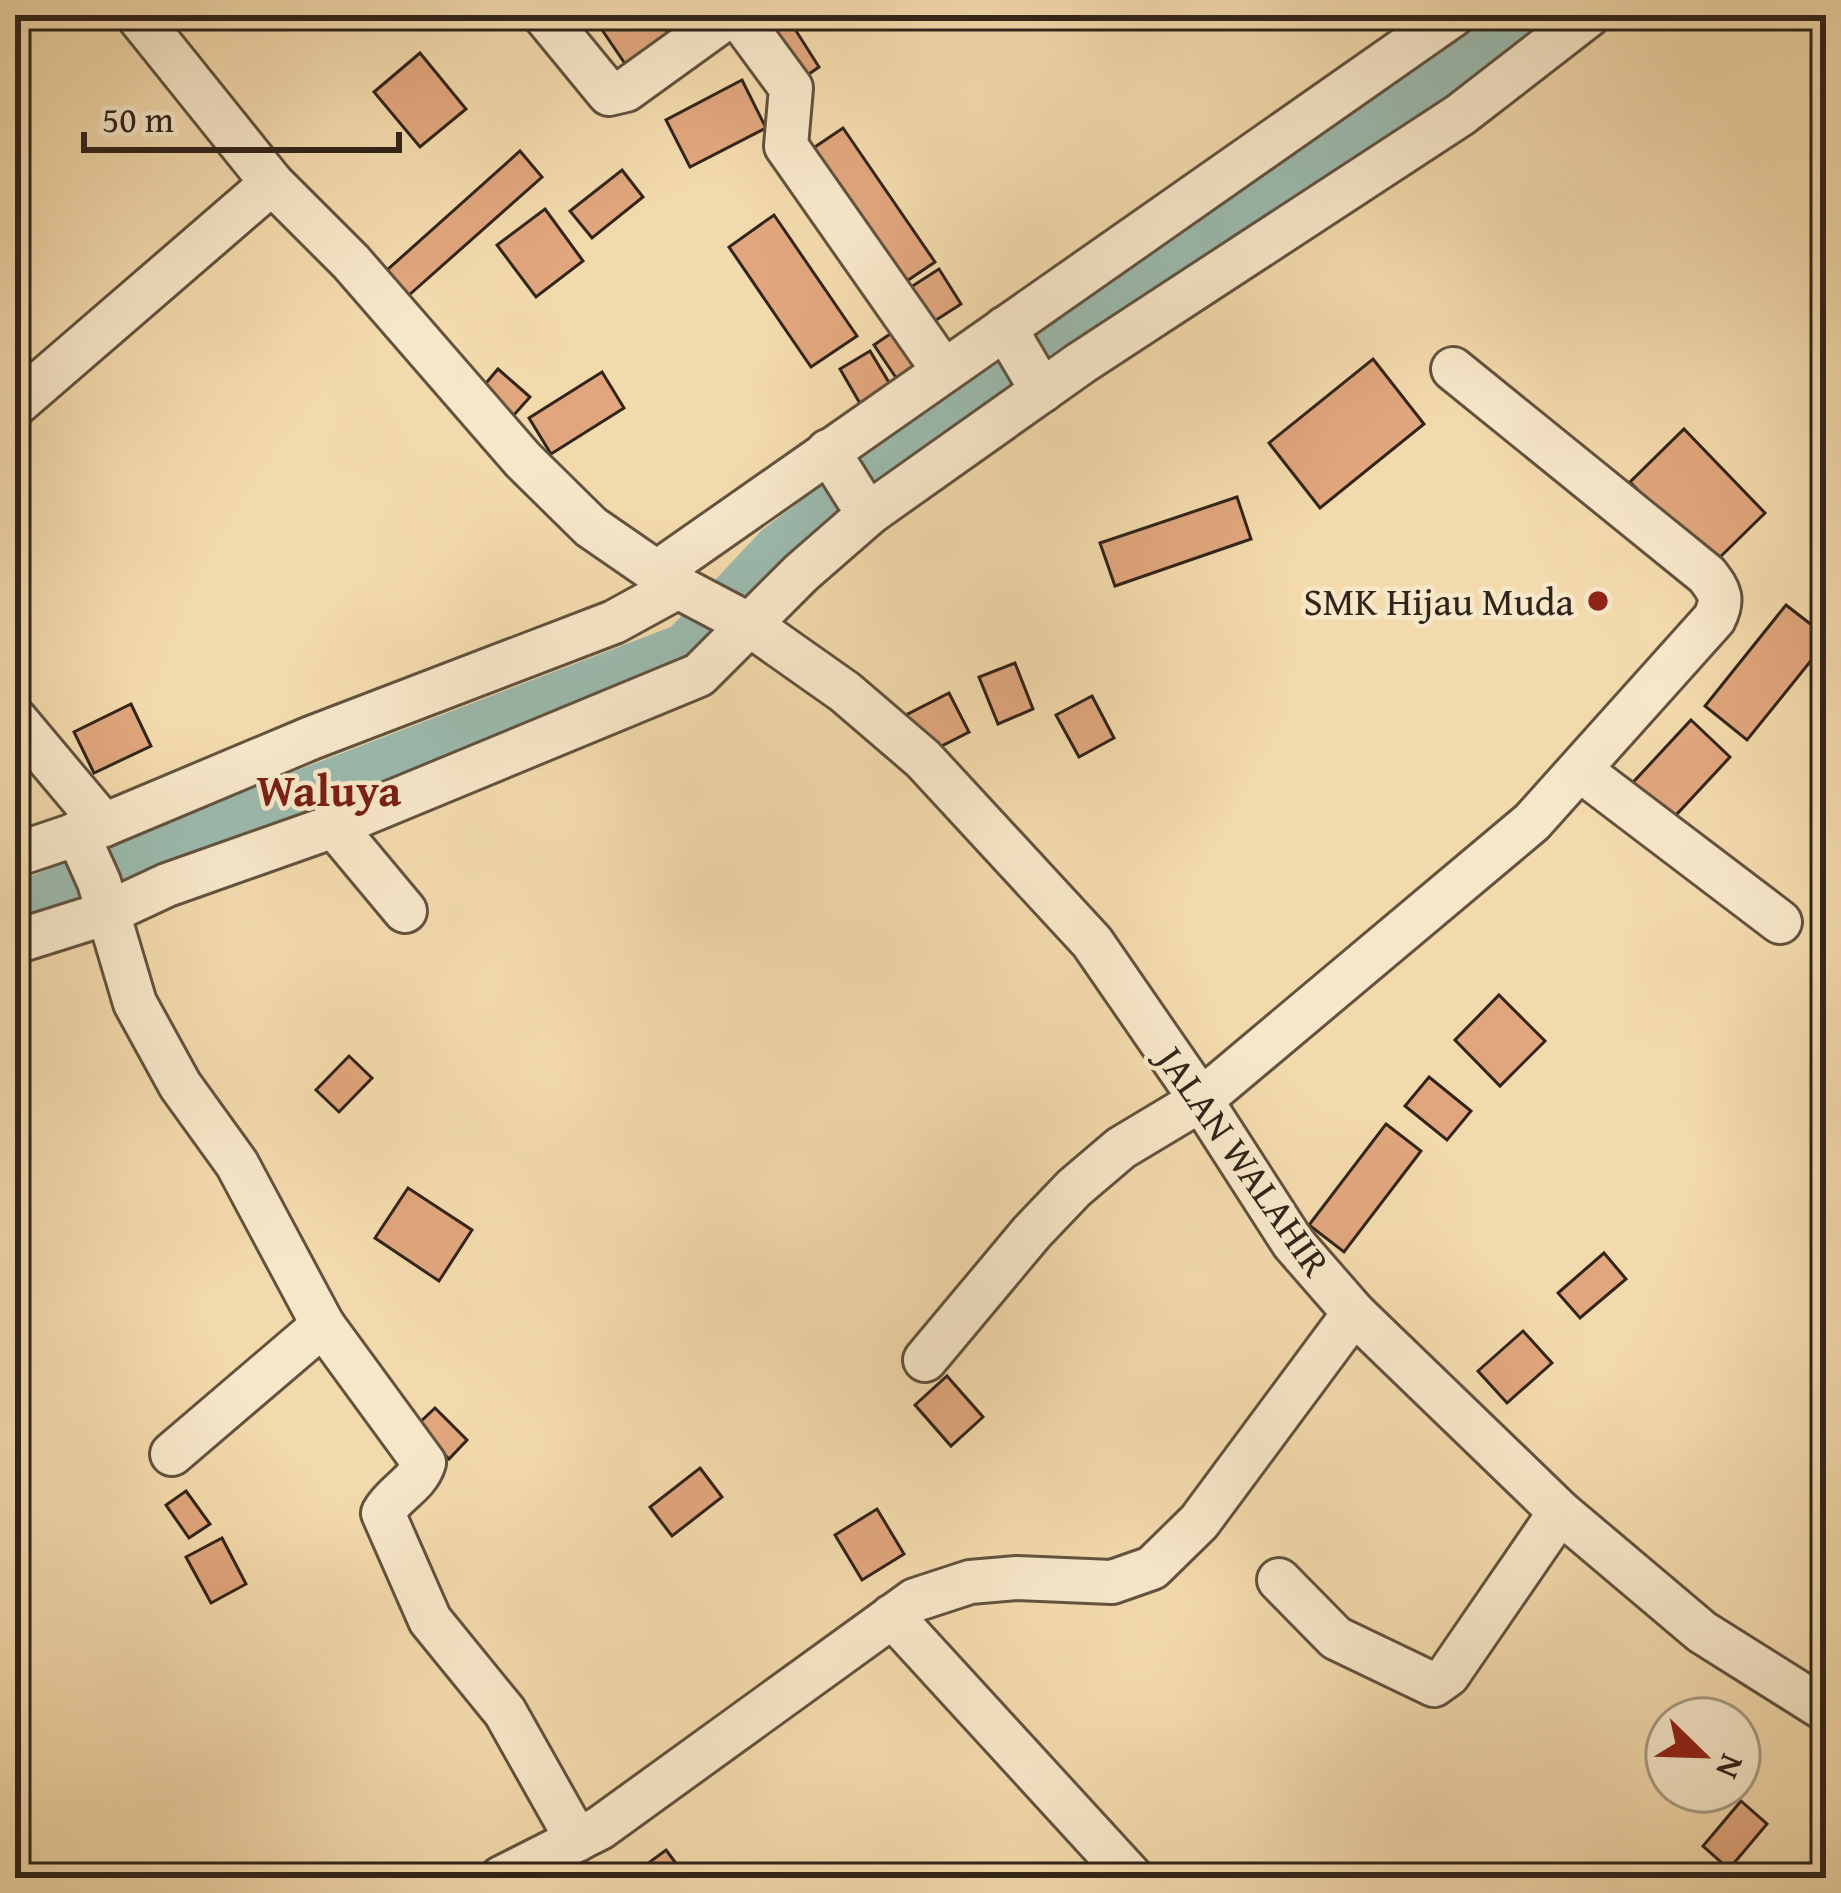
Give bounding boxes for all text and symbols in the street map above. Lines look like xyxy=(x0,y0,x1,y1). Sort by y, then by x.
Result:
scale bar xyxy=(84,78,399,152)
text: 50 m xyxy=(102,92,174,145)
place label: SMK Hijau Muda xyxy=(1304,572,1575,629)
marker: SMK Hijau Muda xyxy=(1585,588,1611,614)
district label: Waluya xyxy=(257,757,401,822)
street label: JALAN WALAHIR xyxy=(1141,1030,1345,1288)
north arrow xyxy=(1643,1695,1763,1815)
text: N xyxy=(1704,1747,1757,1786)

